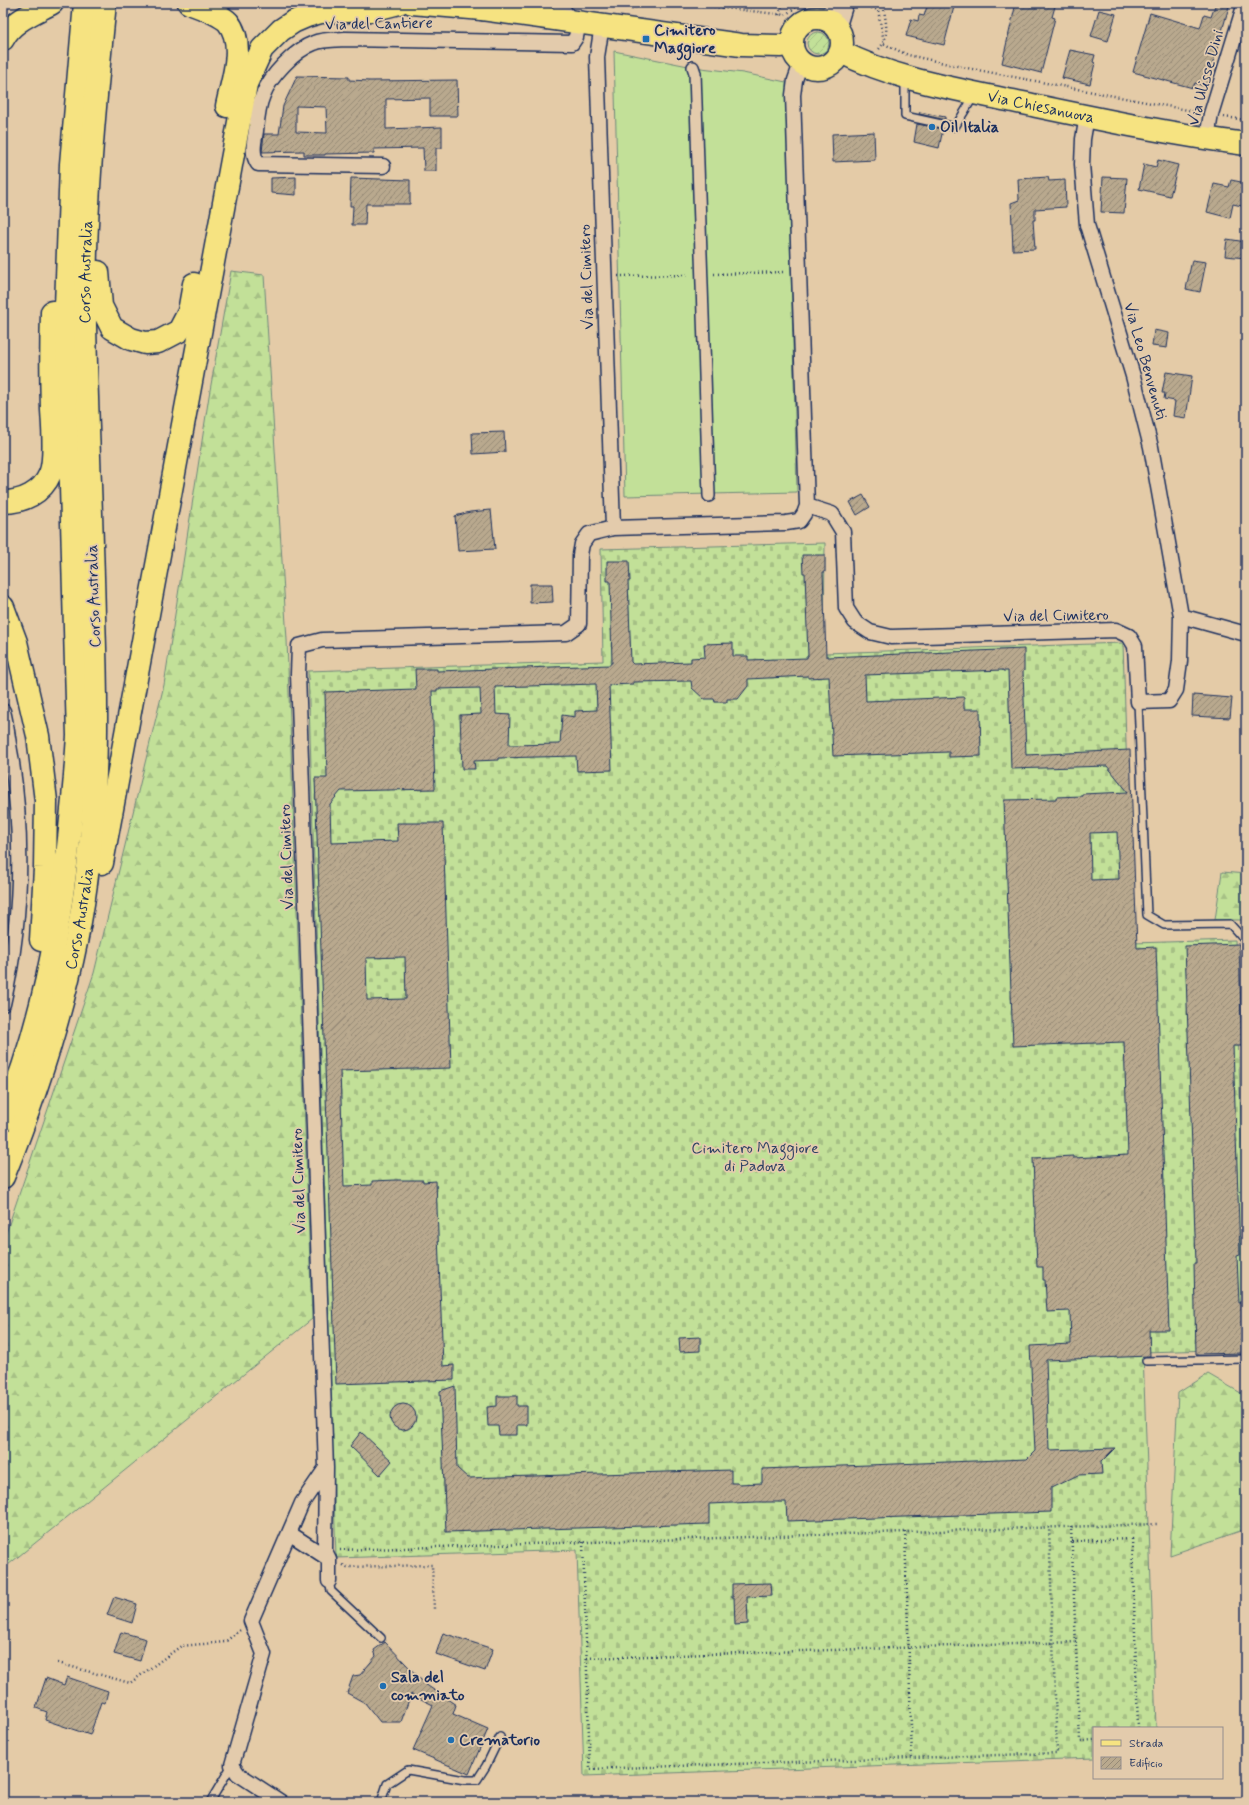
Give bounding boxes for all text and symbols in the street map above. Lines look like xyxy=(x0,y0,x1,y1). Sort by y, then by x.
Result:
street label: Via del Cantiere xyxy=(325,13,433,35)
place label: Cimitero Maggiore xyxy=(654,20,716,61)
street label: Via Ulisse Dini xyxy=(1183,27,1229,128)
marker: Cimitero Maggiore xyxy=(641,34,651,44)
street label: Via Chiesanuova xyxy=(986,86,1096,128)
place label: Oil Italia xyxy=(940,117,999,138)
marker: Oil Italia xyxy=(927,122,937,132)
street label: Corso Australia xyxy=(74,220,98,324)
street label: Via del Cimitero xyxy=(575,224,599,330)
street label: Via Leo Benvenuti xyxy=(1118,300,1172,422)
street label: Corso Australia xyxy=(82,544,106,648)
street label: Via del Cimitero xyxy=(1003,605,1109,627)
street label: Via del Cimitero xyxy=(275,804,299,910)
street label: Corso Australia xyxy=(60,867,98,972)
street label: Via del Cimitero xyxy=(287,1128,311,1234)
park label: Cimitero Maggiore di Padova xyxy=(691,1138,819,1177)
place label: Sala del commiato xyxy=(391,1667,465,1706)
marker: Sala del commiato xyxy=(378,1681,388,1691)
legend xyxy=(1093,1727,1223,1779)
place label: Crematorio xyxy=(459,1730,540,1751)
marker: Crematorio xyxy=(446,1735,456,1745)
text: Strada xyxy=(1129,1736,1163,1752)
text: Edificio xyxy=(1129,1756,1163,1772)

